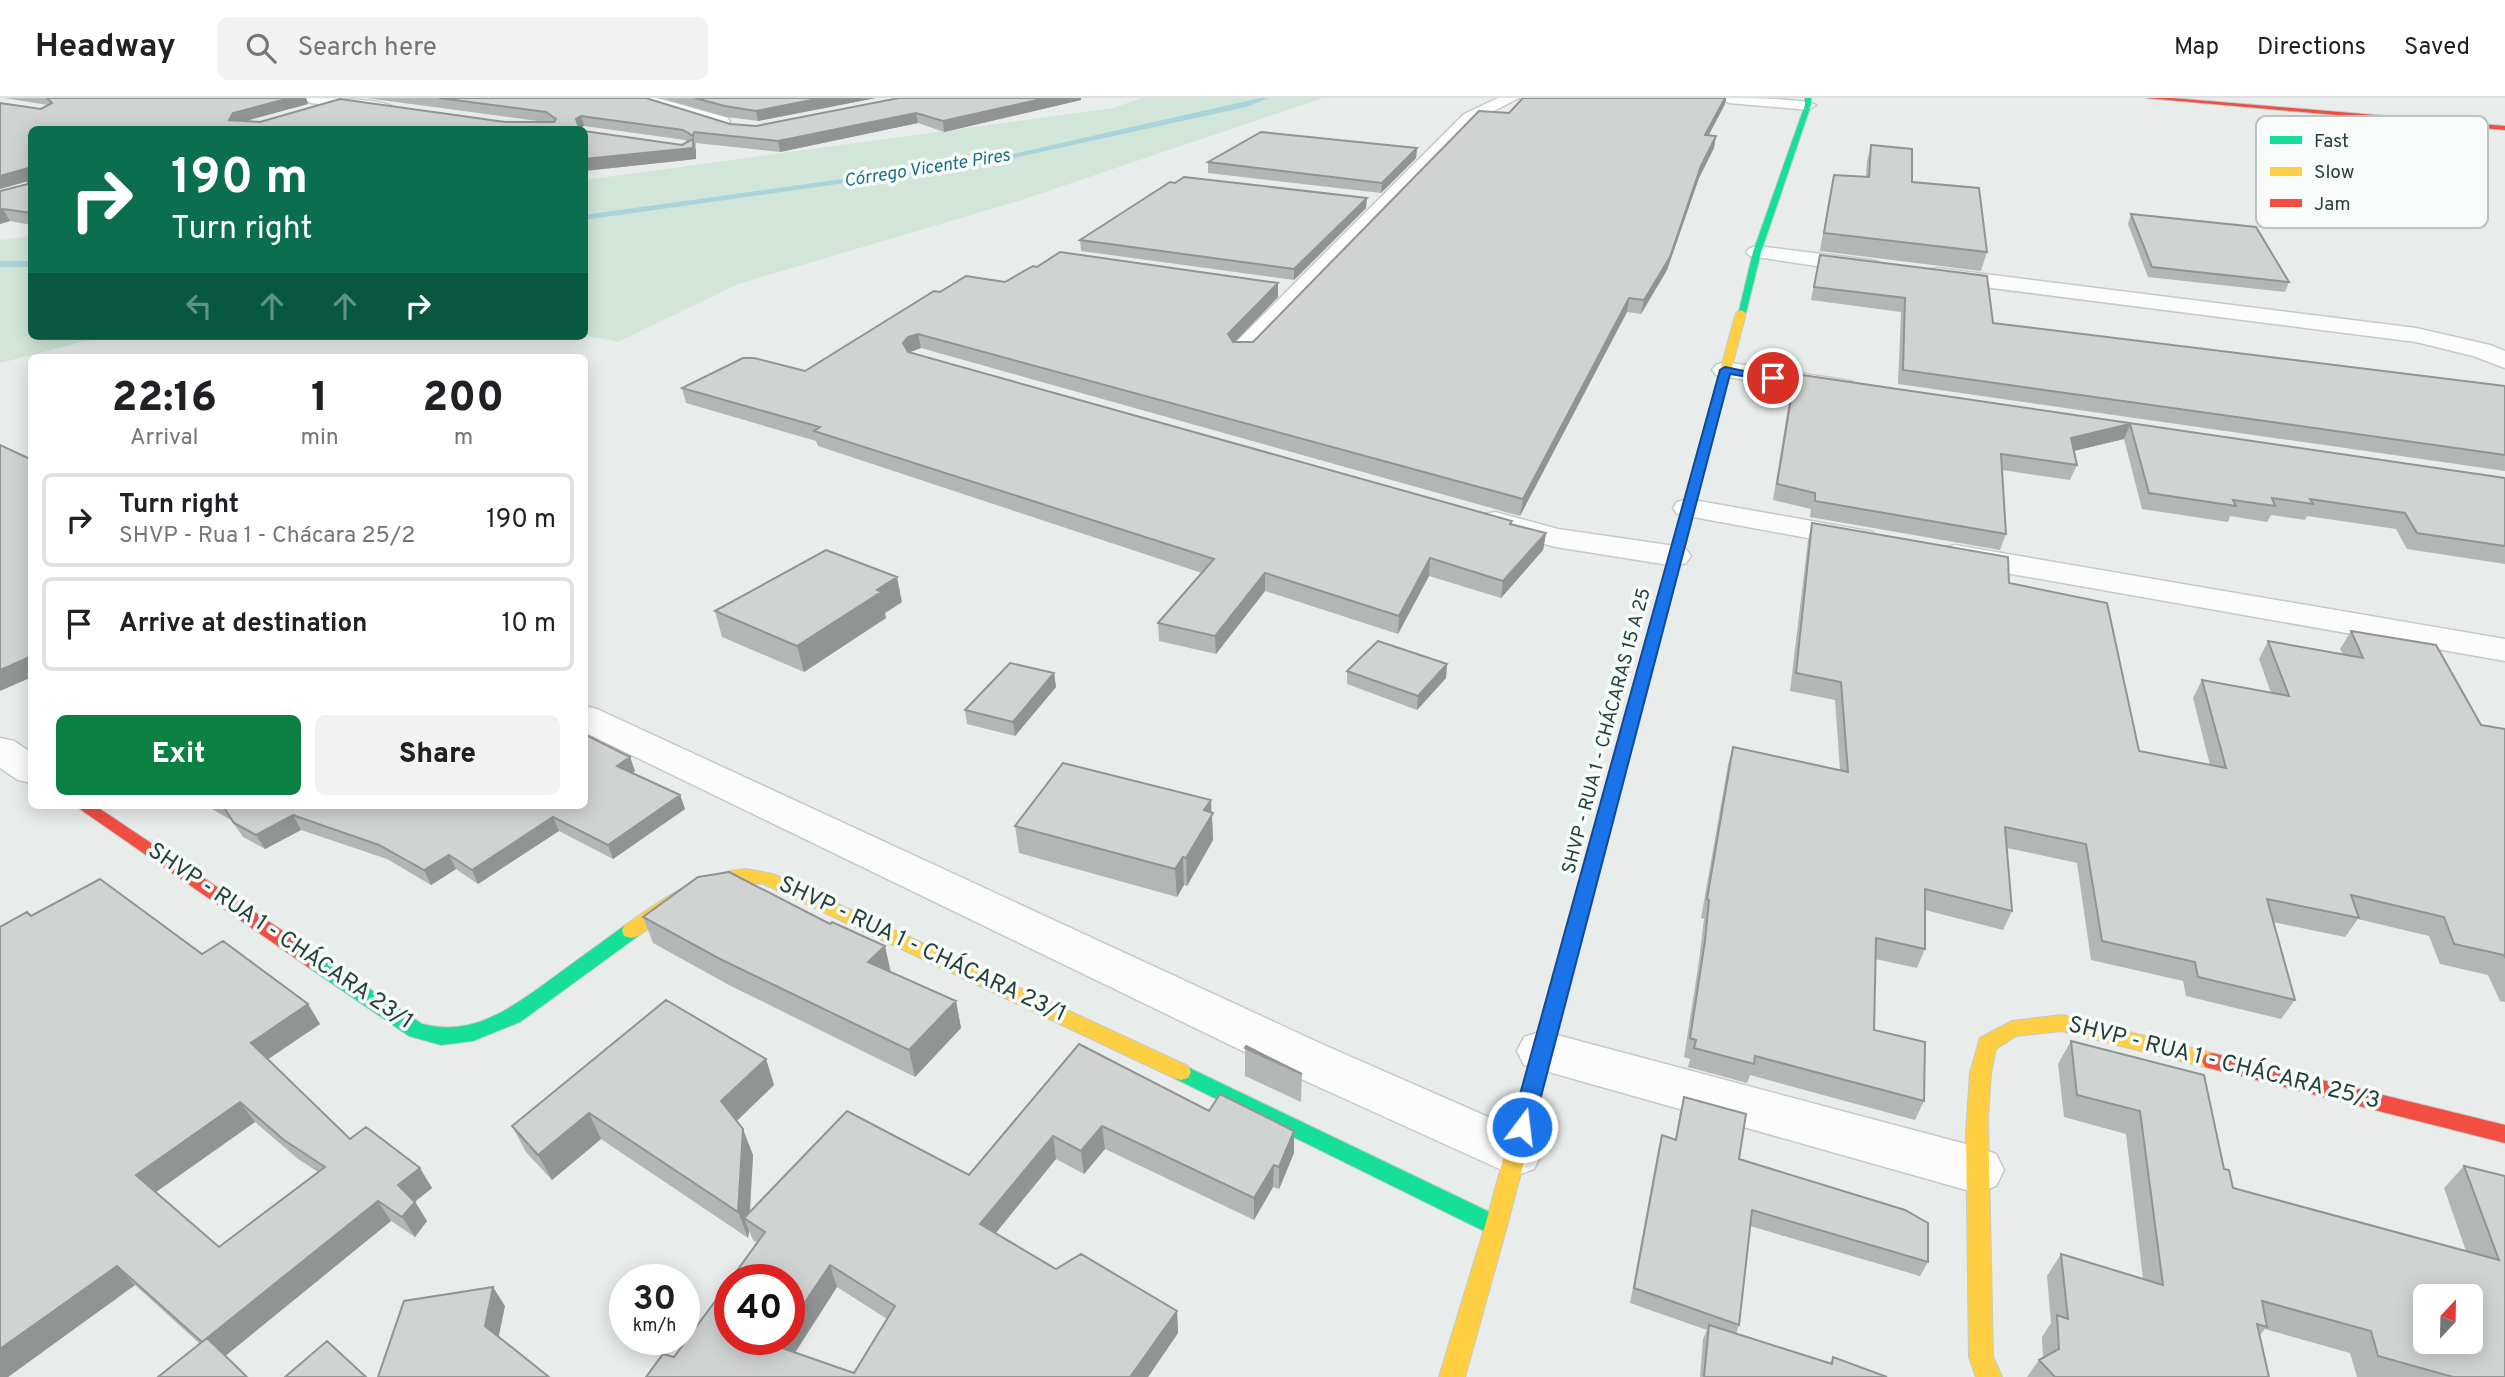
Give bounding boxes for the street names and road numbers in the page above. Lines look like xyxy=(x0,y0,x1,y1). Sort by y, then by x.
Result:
street label: SHVP - RUA 1 - CHÁCARAS 15 A 25 xyxy=(1556,585,1657,876)
street label: SHVP - RUA 1 - CHÁCARA 23/1 xyxy=(142,836,419,1037)
street label: SHVP - RUA 1 - CHÁCARA 23/1 xyxy=(774,870,1071,1029)
street label: SHVP - RUA 1 - CHÁCARA 25/3 xyxy=(2065,1010,2383,1117)

